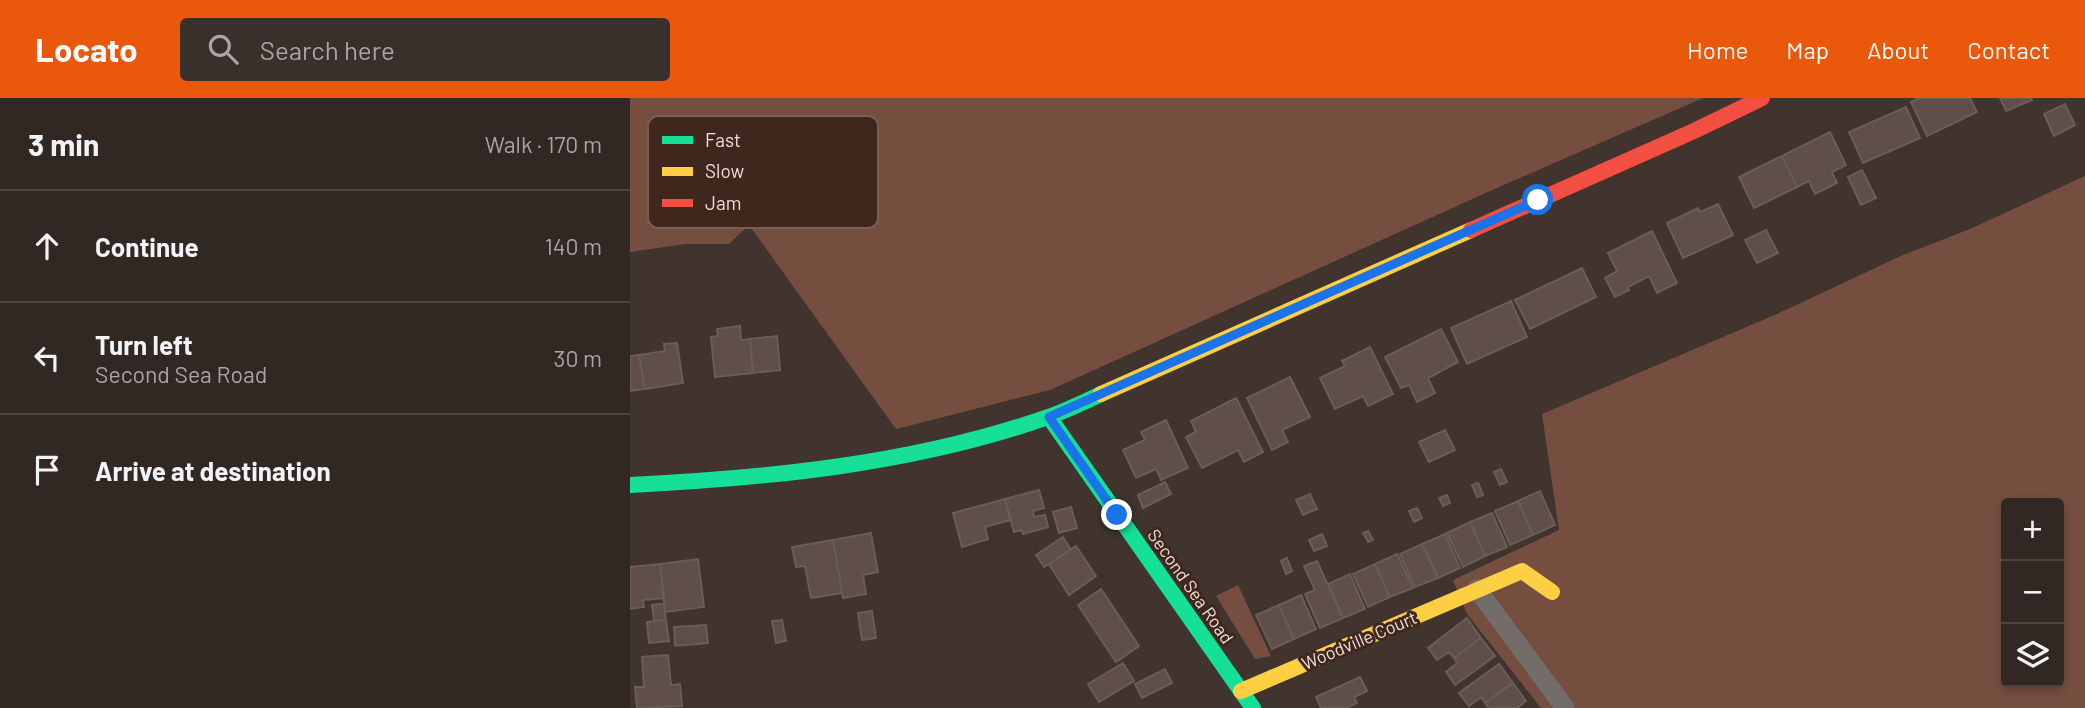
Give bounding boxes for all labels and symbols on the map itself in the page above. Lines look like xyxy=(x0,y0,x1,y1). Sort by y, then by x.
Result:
legend xyxy=(648,116,878,228)
text: Fast xyxy=(705,128,741,151)
text: Slow xyxy=(705,159,744,182)
route start xyxy=(1522,184,1553,215)
text: Jam xyxy=(705,191,741,214)
route end xyxy=(1101,499,1132,530)
street label: Second Sea Road xyxy=(1143,524,1239,648)
street label: Woodville Court xyxy=(1298,606,1420,674)

